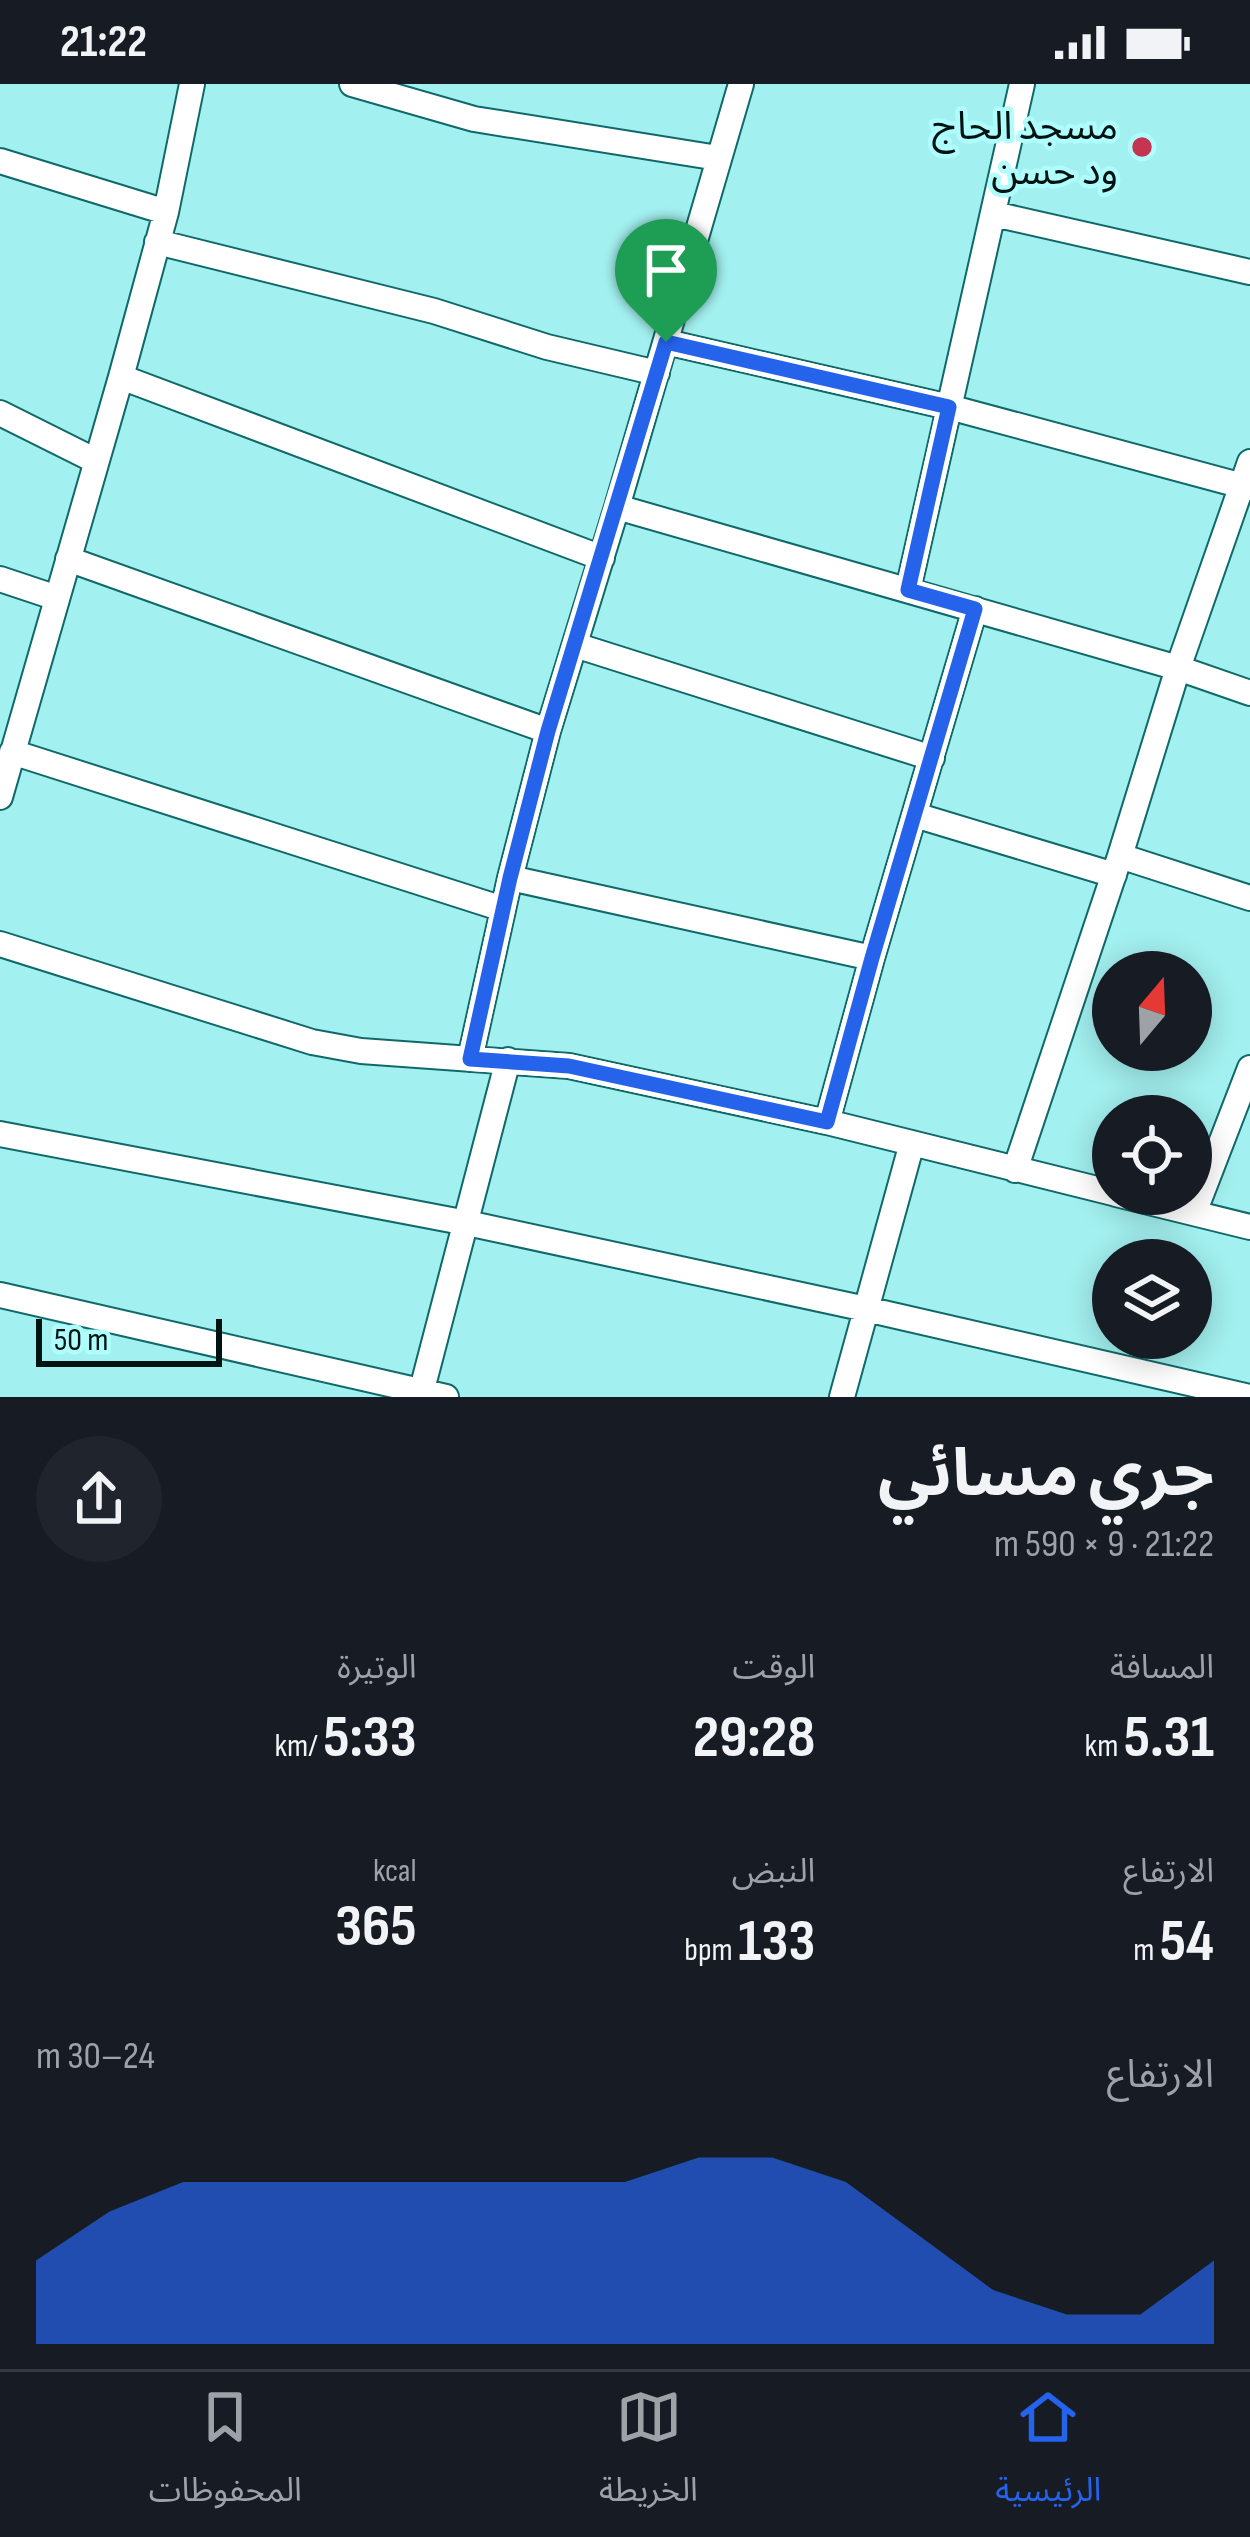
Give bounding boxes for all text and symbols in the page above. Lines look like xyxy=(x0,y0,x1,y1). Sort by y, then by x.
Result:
text: 21:22 xyxy=(60,15,147,70)
place label: مسجد الحاج ود حسن xyxy=(932,104,1118,196)
marker: مسجد الحاج ود حسن xyxy=(1129,134,1155,160)
pin xyxy=(615,219,717,342)
icon: arrive xyxy=(633,237,699,303)
north arrow xyxy=(1092,951,1212,1071)
map controls xyxy=(1092,951,1212,1359)
button: locate xyxy=(1092,1095,1212,1215)
button: layers xyxy=(1092,1239,1212,1359)
scale bar xyxy=(36,1313,222,1366)
text: 50 m xyxy=(54,1320,108,1360)
button: share xyxy=(36,1436,162,1562)
text: جري مسائي xyxy=(878,1436,1214,1515)
text: 21:22 · 9 × 590 m xyxy=(994,1521,1214,1568)
text: الوتيرة xyxy=(337,1648,417,1688)
text: الوقت xyxy=(733,1648,815,1688)
text: المسافة xyxy=(1110,1648,1214,1688)
text: 5:33 xyxy=(323,1702,417,1774)
text: 29:28 xyxy=(693,1702,815,1774)
text: 5.31 xyxy=(1124,1702,1214,1774)
text: /km xyxy=(274,1726,323,1766)
text: km xyxy=(1085,1726,1124,1766)
text: kcal xyxy=(373,1851,417,1891)
text: النبض xyxy=(732,1852,815,1892)
text: الارتفاع xyxy=(1123,1852,1214,1892)
text: 365 xyxy=(335,1891,417,1963)
text: 133 xyxy=(738,1906,815,1978)
text: 54 xyxy=(1160,1906,1214,1978)
text: bpm xyxy=(684,1930,738,1970)
text: m xyxy=(1133,1930,1160,1970)
text: 24–30 m xyxy=(36,2033,155,2080)
text: الارتفاع xyxy=(1107,2052,1214,2099)
tab: المحفوظات xyxy=(149,2384,302,2525)
tab: الخريطة xyxy=(599,2384,698,2525)
tab: الرئيسية xyxy=(995,2384,1101,2525)

